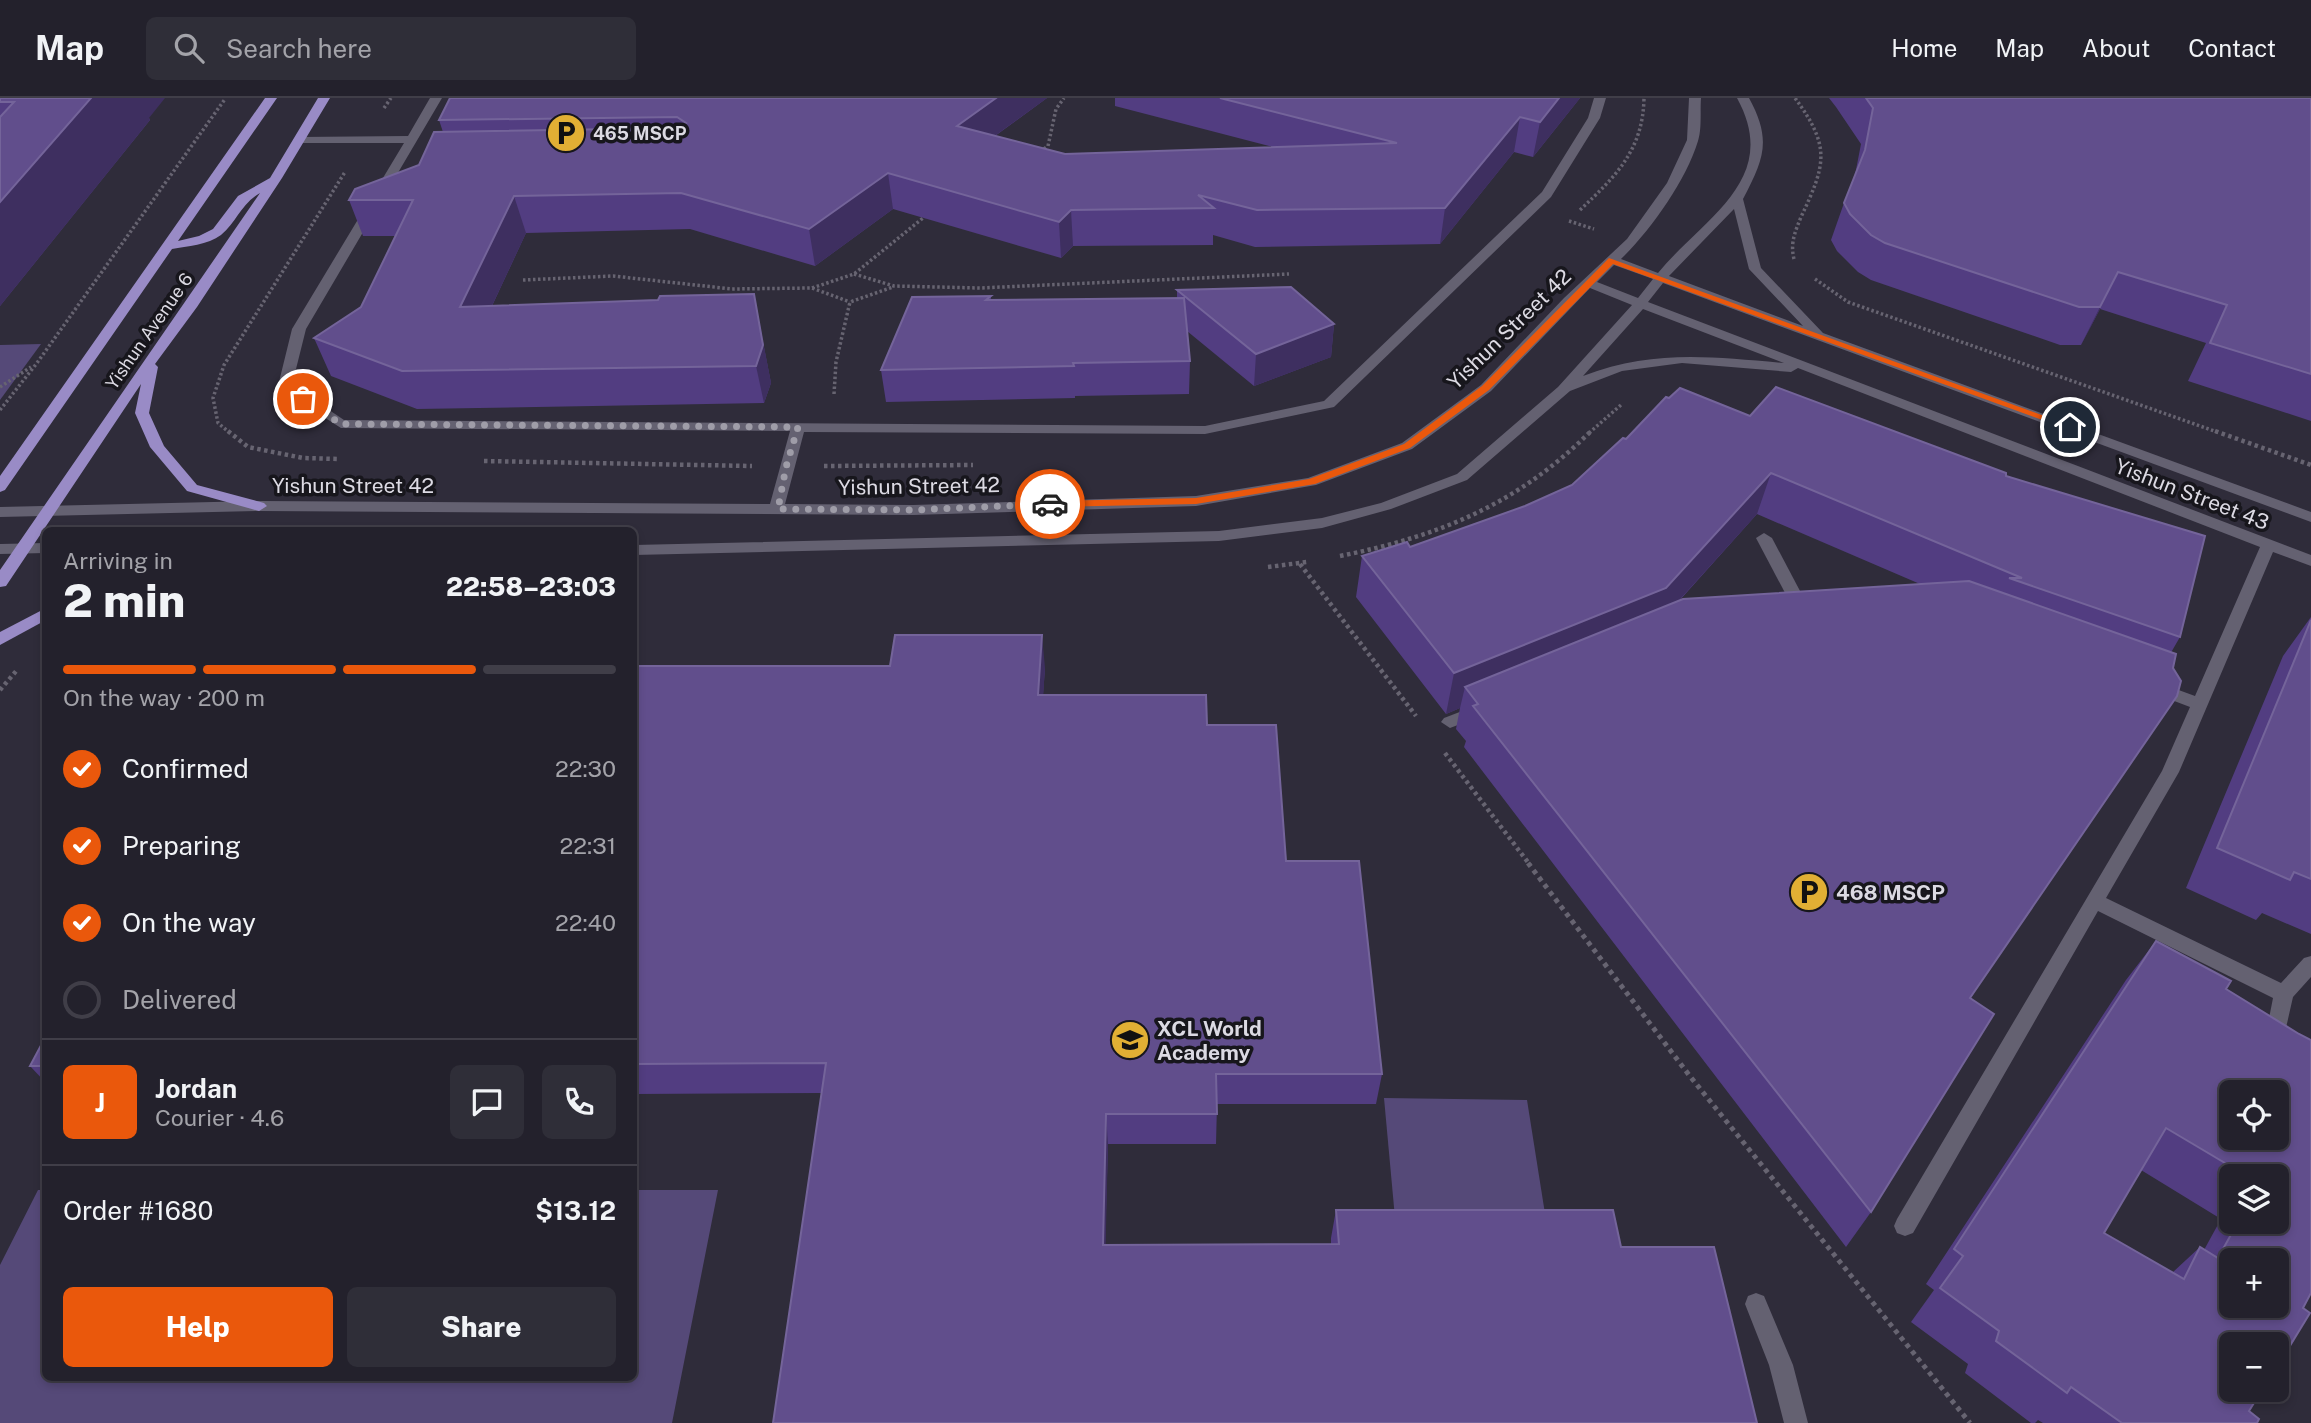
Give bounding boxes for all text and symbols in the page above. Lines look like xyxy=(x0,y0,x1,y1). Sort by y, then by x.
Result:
search box xyxy=(146,17,636,80)
text: Map xyxy=(35,29,104,67)
icon: search xyxy=(170,29,208,67)
text: Search here xyxy=(226,33,372,64)
text: Home xyxy=(1891,34,1957,62)
text: Map xyxy=(1995,34,2044,62)
text: About xyxy=(2082,34,2150,62)
text: Contact xyxy=(2188,34,2276,62)
parking icon: 465 MSCP xyxy=(545,112,587,154)
place label: 465 MSCP xyxy=(593,123,687,144)
street label: Yishun Street 42 xyxy=(1442,264,1576,394)
street label: Yishun Avenue 6 xyxy=(101,269,197,393)
pin xyxy=(273,369,333,429)
icon: bag xyxy=(284,380,322,418)
pin xyxy=(2040,397,2100,457)
icon: home xyxy=(2051,408,2089,446)
street label: Yishun Street 43 xyxy=(2112,453,2272,535)
courier xyxy=(1015,469,1085,539)
street label: Yishun Street 42 xyxy=(838,472,1000,500)
street label: Yishun Street 42 xyxy=(272,473,434,498)
icon: car xyxy=(1031,485,1069,523)
text: Arriving in xyxy=(63,547,173,574)
text: 22:58–23:03 xyxy=(446,571,616,602)
text: 2 min xyxy=(63,573,185,627)
text: On the way · 200 m xyxy=(63,684,265,711)
icon: check xyxy=(63,750,101,788)
text: Confirmed xyxy=(122,753,249,784)
text: 22:30 xyxy=(555,755,616,782)
icon: check xyxy=(63,827,101,865)
text: Preparing xyxy=(122,830,241,861)
text: 22:31 xyxy=(560,832,616,859)
parking icon: 468 MSCP xyxy=(1788,871,1830,913)
place label: 468 MSCP xyxy=(1836,880,1945,905)
icon: check xyxy=(63,904,101,942)
text: On the way xyxy=(122,907,256,938)
text: 22:40 xyxy=(555,909,616,936)
text: Delivered xyxy=(122,984,237,1015)
place label: XCL World Academy xyxy=(1157,1016,1262,1065)
school or university icon: XCL World Academy xyxy=(1109,1019,1151,1061)
button: chat xyxy=(450,1065,524,1139)
button: phone xyxy=(542,1065,616,1139)
text: Jordan xyxy=(155,1073,237,1104)
map controls xyxy=(2219,1080,2289,1402)
button: locate xyxy=(2219,1080,2289,1150)
text: J xyxy=(95,1087,105,1118)
text: Courier · 4.6 xyxy=(155,1104,284,1131)
button: layers xyxy=(2219,1164,2289,1234)
text: Order #1680 xyxy=(63,1195,213,1226)
text: $13.12 xyxy=(535,1195,616,1226)
button: + xyxy=(2219,1248,2289,1318)
button: Help xyxy=(63,1287,333,1367)
button: Share xyxy=(347,1287,616,1367)
button: − xyxy=(2219,1332,2289,1402)

